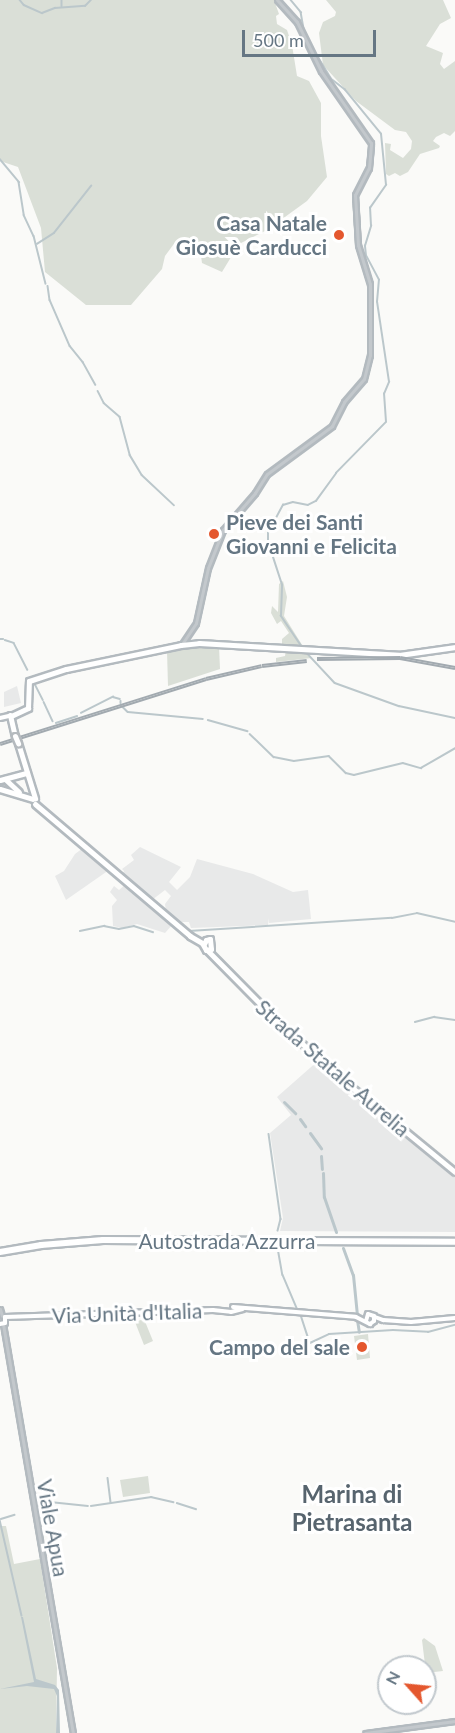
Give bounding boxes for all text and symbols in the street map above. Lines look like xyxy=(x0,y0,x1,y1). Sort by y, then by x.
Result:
scale bar xyxy=(245,18,378,56)
text: 500 m xyxy=(253,29,304,51)
place label: Casa Natale Giosuè Carducci xyxy=(176,210,327,260)
marker: Casa Natale Giosuè Carducci xyxy=(332,228,346,242)
place label: Pieve dei Santi Giovanni e Felicita xyxy=(226,509,397,559)
marker: Pieve dei Santi Giovanni e Felicita xyxy=(207,527,221,541)
street label: Strada Statale Aurelia xyxy=(251,994,415,1142)
street label: Autostrada Azzurra xyxy=(138,1228,316,1254)
street label: Via Unità d'Italia xyxy=(51,1298,203,1328)
place label: Campo del sale xyxy=(209,1334,350,1360)
marker: Campo del sale xyxy=(355,1340,369,1354)
street label: Viale Apua xyxy=(32,1477,74,1579)
district label: Marina di Pietrasanta xyxy=(292,1480,412,1536)
north arrow xyxy=(377,1655,437,1715)
text: N xyxy=(381,1668,404,1687)

